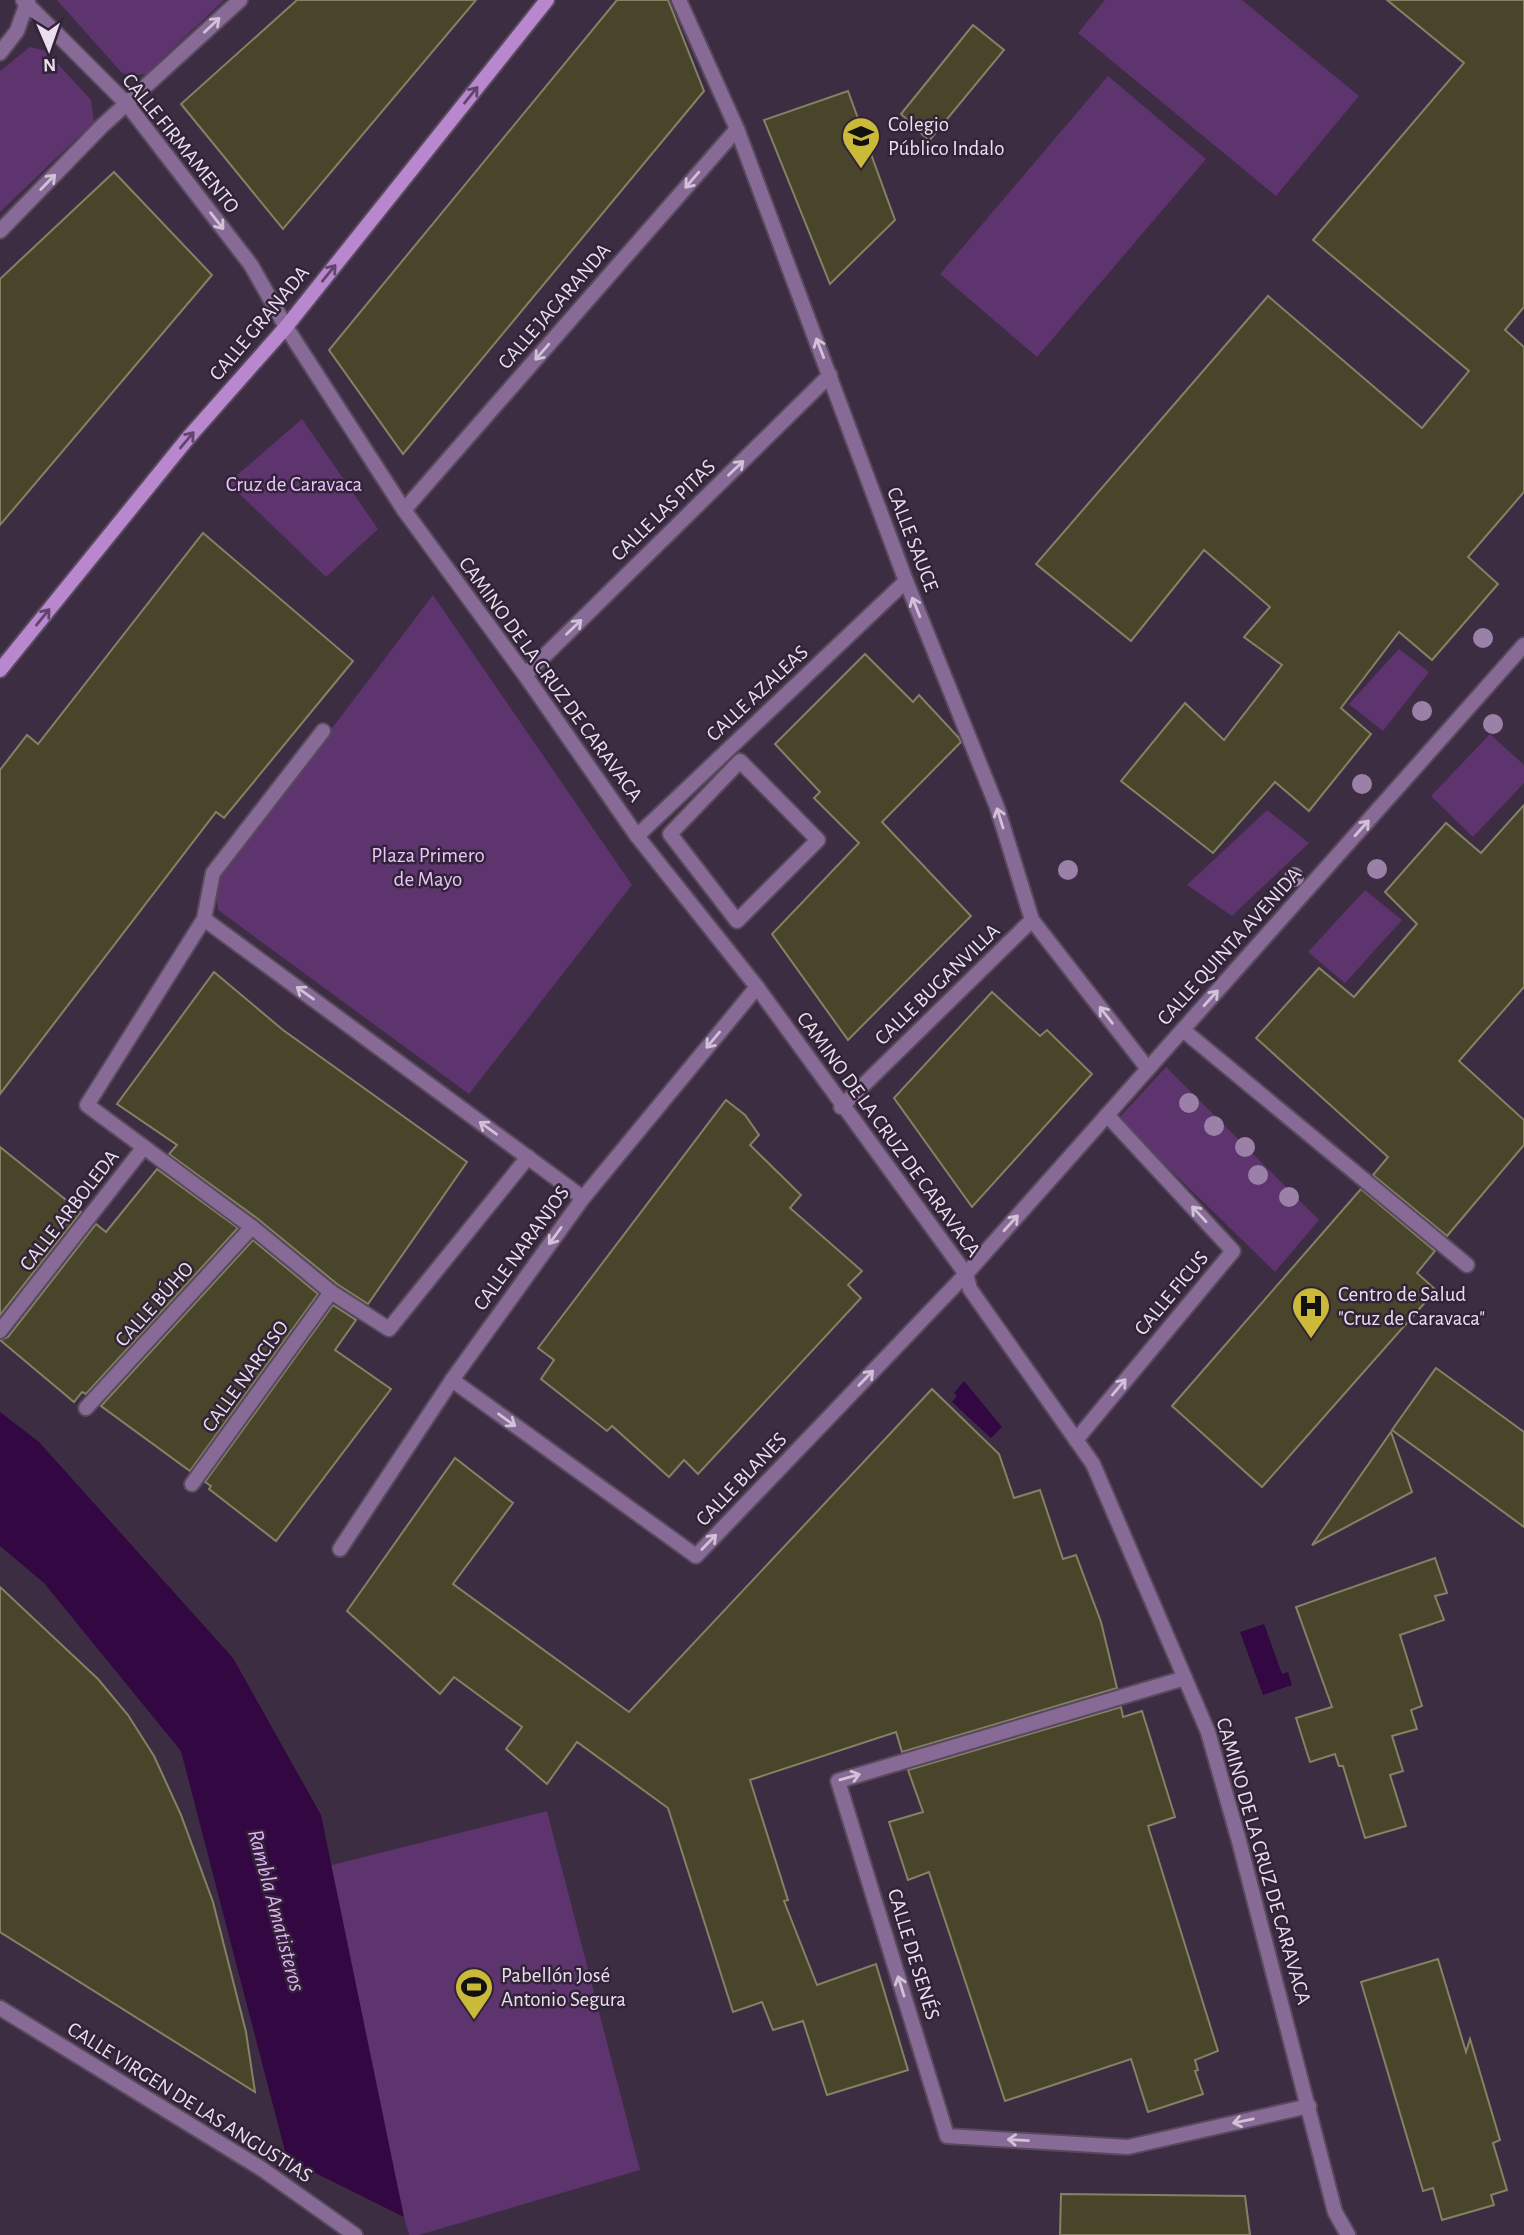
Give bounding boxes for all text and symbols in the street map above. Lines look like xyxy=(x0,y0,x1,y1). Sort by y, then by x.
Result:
north arrow xyxy=(14,14,84,84)
one-way arrow xyxy=(203,17,220,34)
text: N xyxy=(43,55,56,74)
street label: CALLE FIRMAMENTO xyxy=(118,70,243,217)
one-way arrow xyxy=(463,87,478,105)
place label: Colegio Público Indalo xyxy=(888,114,1005,159)
school or university icon: Colegio Público Indalo xyxy=(840,115,882,170)
one-way arrow xyxy=(684,171,700,189)
one-way arrow xyxy=(39,174,56,191)
one-way arrow xyxy=(209,211,224,229)
street label: CALLE JACARANDA xyxy=(494,239,614,373)
street label: CALLE GRANADA xyxy=(206,262,313,385)
one-way arrow xyxy=(321,265,337,283)
one-way arrow xyxy=(812,337,825,359)
one-way arrow xyxy=(534,342,550,360)
one-way arrow xyxy=(179,432,194,450)
street label: CALLE LAS PITAS xyxy=(607,456,720,565)
one-way arrow xyxy=(727,459,744,476)
park label: Cruz de Caravaca xyxy=(226,474,362,495)
street label: CALLE SAUCE xyxy=(883,484,942,594)
street label: CAMINO DE LA CRUZ DE CARAVACA xyxy=(455,553,646,806)
one-way arrow xyxy=(909,596,922,618)
one-way arrow xyxy=(35,608,51,626)
one-way arrow xyxy=(565,619,582,636)
street label: CALLE AZALEAS xyxy=(702,641,812,746)
one-way arrow xyxy=(993,807,1006,829)
one-way arrow xyxy=(1354,819,1370,837)
park label: Plaza Primero de Mayo xyxy=(371,845,485,890)
street label: CALLE QUINTA AVENIDA xyxy=(1153,863,1305,1029)
street label: CALLE BUGANVILLA xyxy=(871,920,1004,1049)
one-way arrow xyxy=(296,986,315,1001)
one-way arrow xyxy=(1203,989,1219,1007)
one-way arrow xyxy=(1098,1007,1113,1025)
street label: CAMINO DE LA CRUZ DE CARAVACA xyxy=(793,1008,984,1261)
one-way arrow xyxy=(705,1031,721,1049)
one-way arrow xyxy=(480,1121,498,1136)
street label: CALLE ARBOLEDA xyxy=(16,1146,123,1275)
street label: CALLE NARANJOS xyxy=(469,1182,573,1314)
one-way arrow xyxy=(1191,1205,1207,1223)
one-way arrow xyxy=(1003,1214,1019,1232)
one-way arrow xyxy=(548,1226,562,1245)
street label: CALLE FICUS xyxy=(1130,1247,1212,1339)
street label: CALLE BÚHO xyxy=(110,1257,198,1351)
place label: Centro de Salud "Cruz de Caravaca" xyxy=(1338,1284,1485,1329)
hospital icon: Centro de Salud "Cruz de Caravaca" xyxy=(1290,1285,1332,1340)
street label: CALLE NARCISO xyxy=(198,1317,293,1436)
one-way arrow xyxy=(858,1370,875,1387)
one-way arrow xyxy=(1112,1379,1127,1397)
one-way arrow xyxy=(497,1412,516,1427)
street label: CALLE BLANES xyxy=(692,1429,791,1530)
one-way arrow xyxy=(701,1533,717,1551)
street label: CAMINO DE LA CRUZ DE CARAVACA xyxy=(1212,1715,1315,2007)
one-way arrow xyxy=(839,1770,861,1783)
water label: Rambla Amatisteros xyxy=(243,1827,308,1994)
street label: CALLE DE SENÉS xyxy=(884,1886,945,2022)
place label: Pabellón José Antonio Segura xyxy=(501,1965,626,2010)
sports icon: Pabellón José Antonio Segura xyxy=(453,1966,495,2021)
one-way arrow xyxy=(894,1976,907,1998)
street label: CALLE VIRGEN DE LAS ANGUSTIAS xyxy=(64,2018,316,2187)
one-way arrow xyxy=(1232,2115,1255,2129)
one-way arrow xyxy=(1007,2133,1030,2146)

